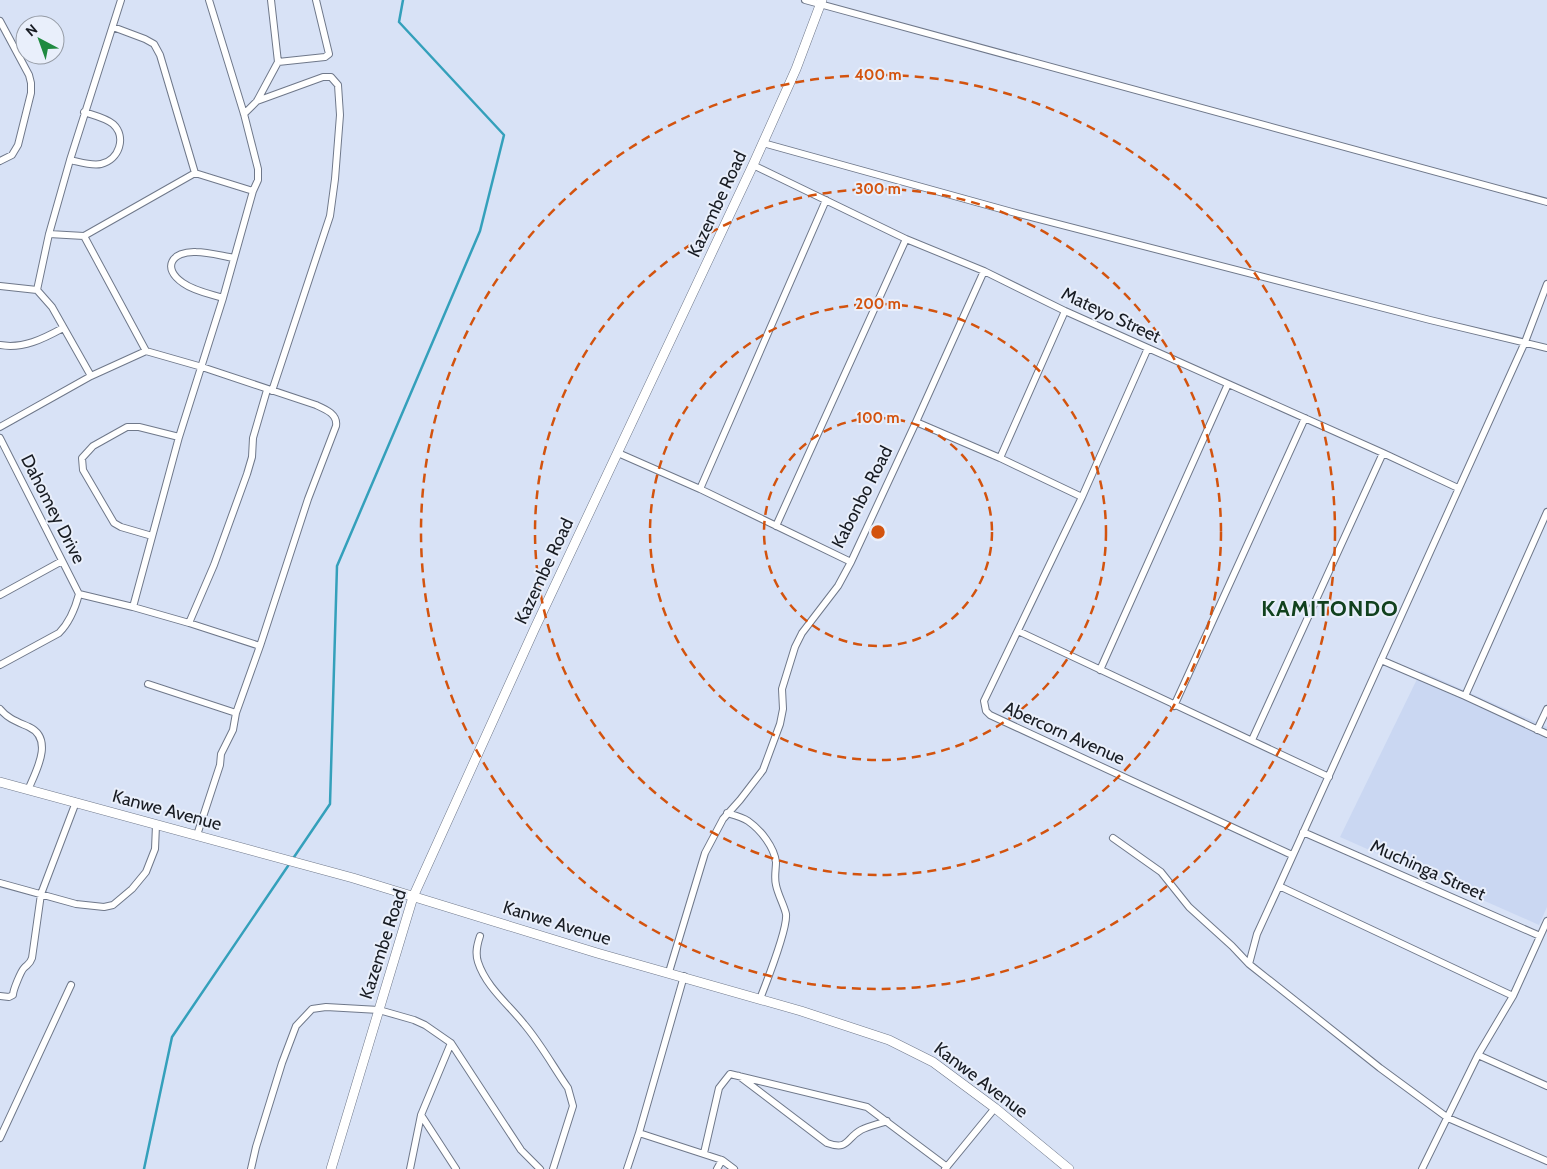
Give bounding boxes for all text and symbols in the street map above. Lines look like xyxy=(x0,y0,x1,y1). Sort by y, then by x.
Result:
north arrow xyxy=(15,15,65,65)
text: N xyxy=(22,20,41,40)
text: 400 m xyxy=(855,66,901,84)
street label: Kazembe Road xyxy=(683,148,751,260)
text: 300 m xyxy=(855,180,901,198)
street label: Mateyo Street xyxy=(1058,282,1164,348)
text: 200 m xyxy=(855,295,901,313)
text: 100 m xyxy=(856,409,900,427)
street label: Kabonbo Road xyxy=(827,442,897,552)
street label: Dahomey Drive xyxy=(16,451,90,567)
street label: Kazembe Road xyxy=(510,515,578,627)
centre of rings xyxy=(869,523,887,541)
district label: KAMITONDO xyxy=(1261,595,1399,622)
street label: Abercorn Avenue xyxy=(1000,696,1128,770)
street label: Kanwe Avenue xyxy=(110,785,224,835)
street label: Muchinga Street xyxy=(1367,835,1489,905)
street label: Kazembe Road xyxy=(355,886,411,1002)
street label: Kanwe Avenue xyxy=(500,896,614,950)
street label: Kanwe Avenue xyxy=(930,1037,1032,1123)

